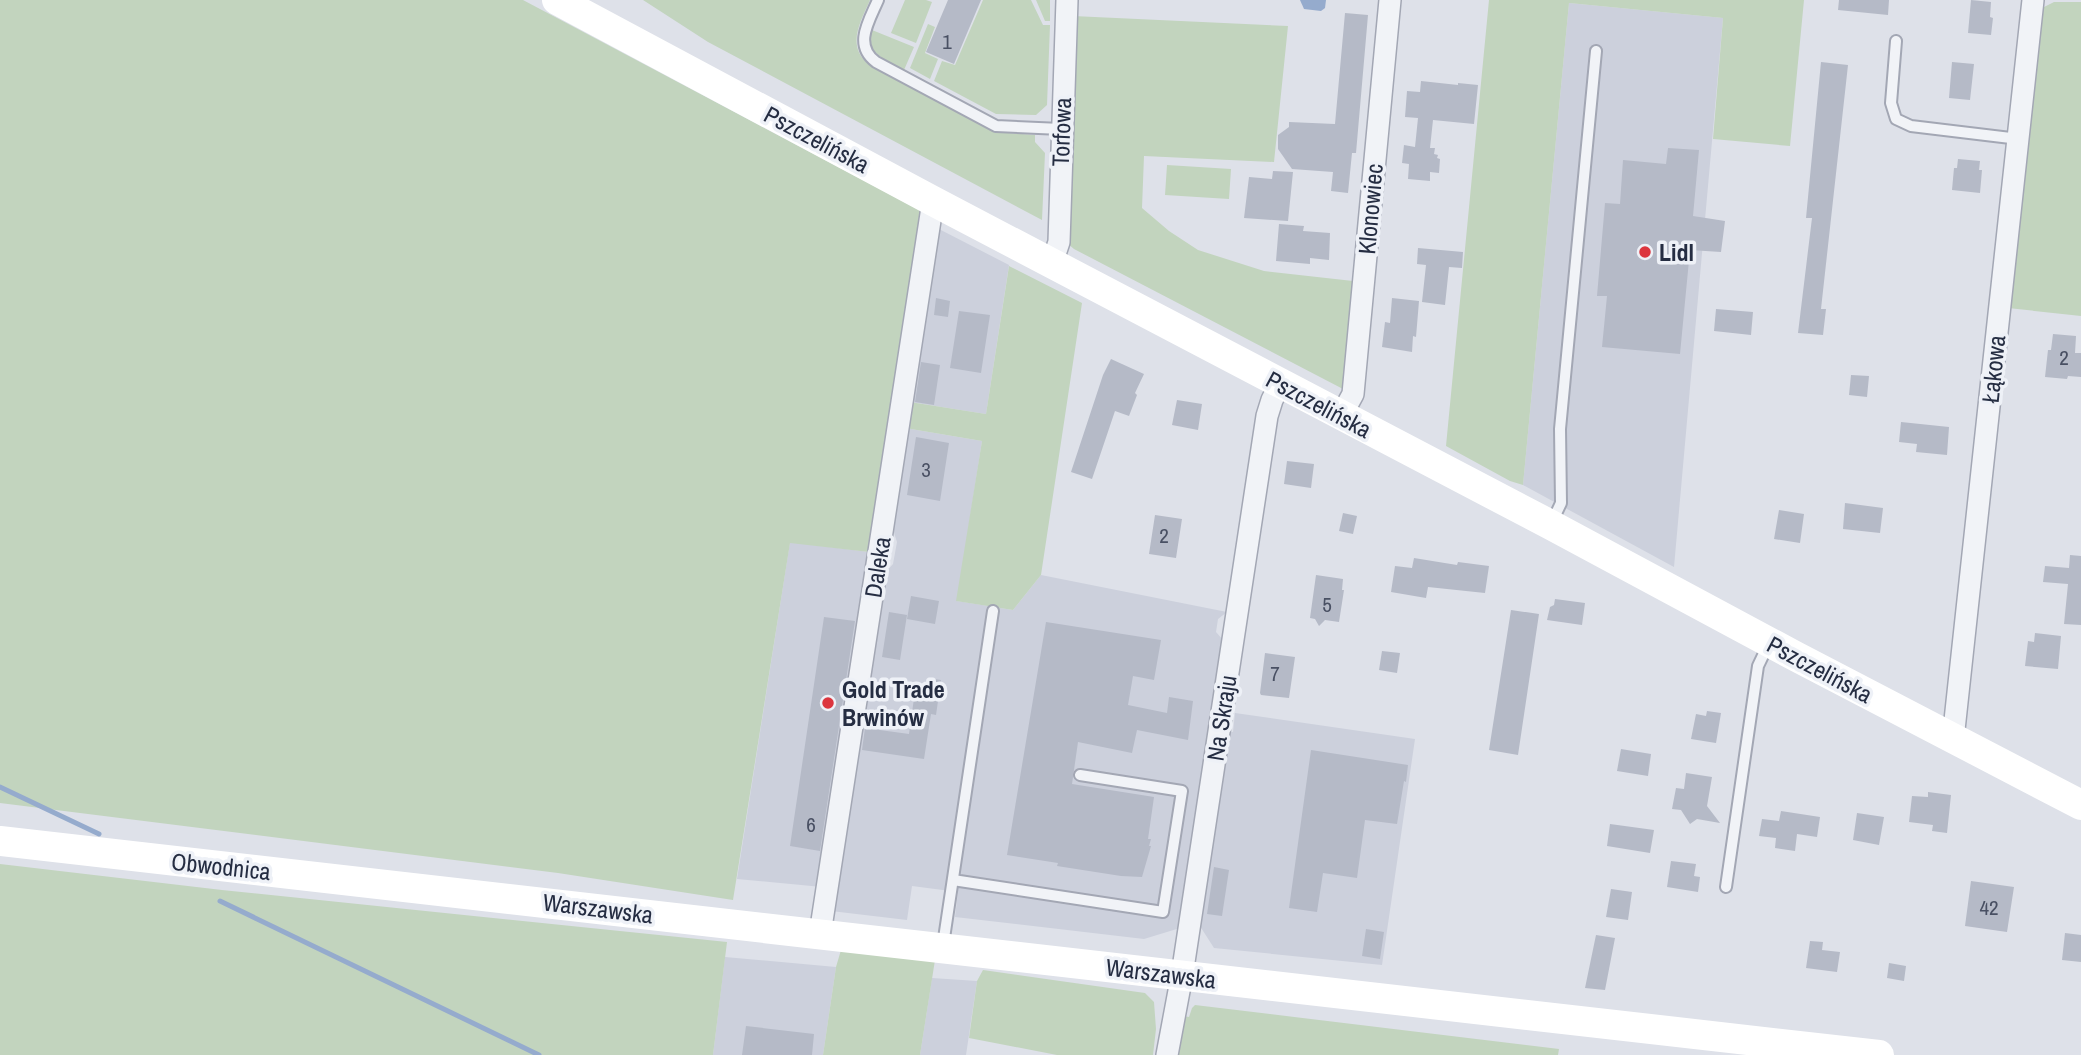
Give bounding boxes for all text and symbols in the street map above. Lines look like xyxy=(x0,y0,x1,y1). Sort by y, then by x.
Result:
house number: 1 xyxy=(942,27,952,56)
street label: Torfowa xyxy=(1044,97,1078,167)
street label: Pszczelińska xyxy=(759,98,875,180)
street label: Klonowiec xyxy=(1350,162,1390,256)
place label: Lidl xyxy=(1659,236,1694,268)
marker: Lidl xyxy=(1637,244,1653,260)
street label: Łąkowa xyxy=(1974,334,2012,404)
house number: 2 xyxy=(2059,343,2069,372)
street label: Pszczelińska xyxy=(1261,363,1377,445)
house number: 3 xyxy=(921,455,931,484)
house number: 2 xyxy=(1159,521,1169,550)
street label: Daleka xyxy=(856,534,898,600)
house number: 5 xyxy=(1322,590,1332,619)
street label: Pszczelińska xyxy=(1762,628,1878,710)
house number: 7 xyxy=(1270,659,1280,688)
place label: Gold Trade Brwinów xyxy=(842,673,945,733)
street label: Na Skraju xyxy=(1198,673,1244,763)
marker: Gold Trade Brwinów xyxy=(820,695,836,711)
house number: 6 xyxy=(806,810,816,839)
street label: Obwodnica xyxy=(170,845,272,887)
street label: Warszawska xyxy=(541,885,655,931)
house number: 42 xyxy=(1979,893,1999,922)
street label: Warszawska xyxy=(1104,950,1218,996)

